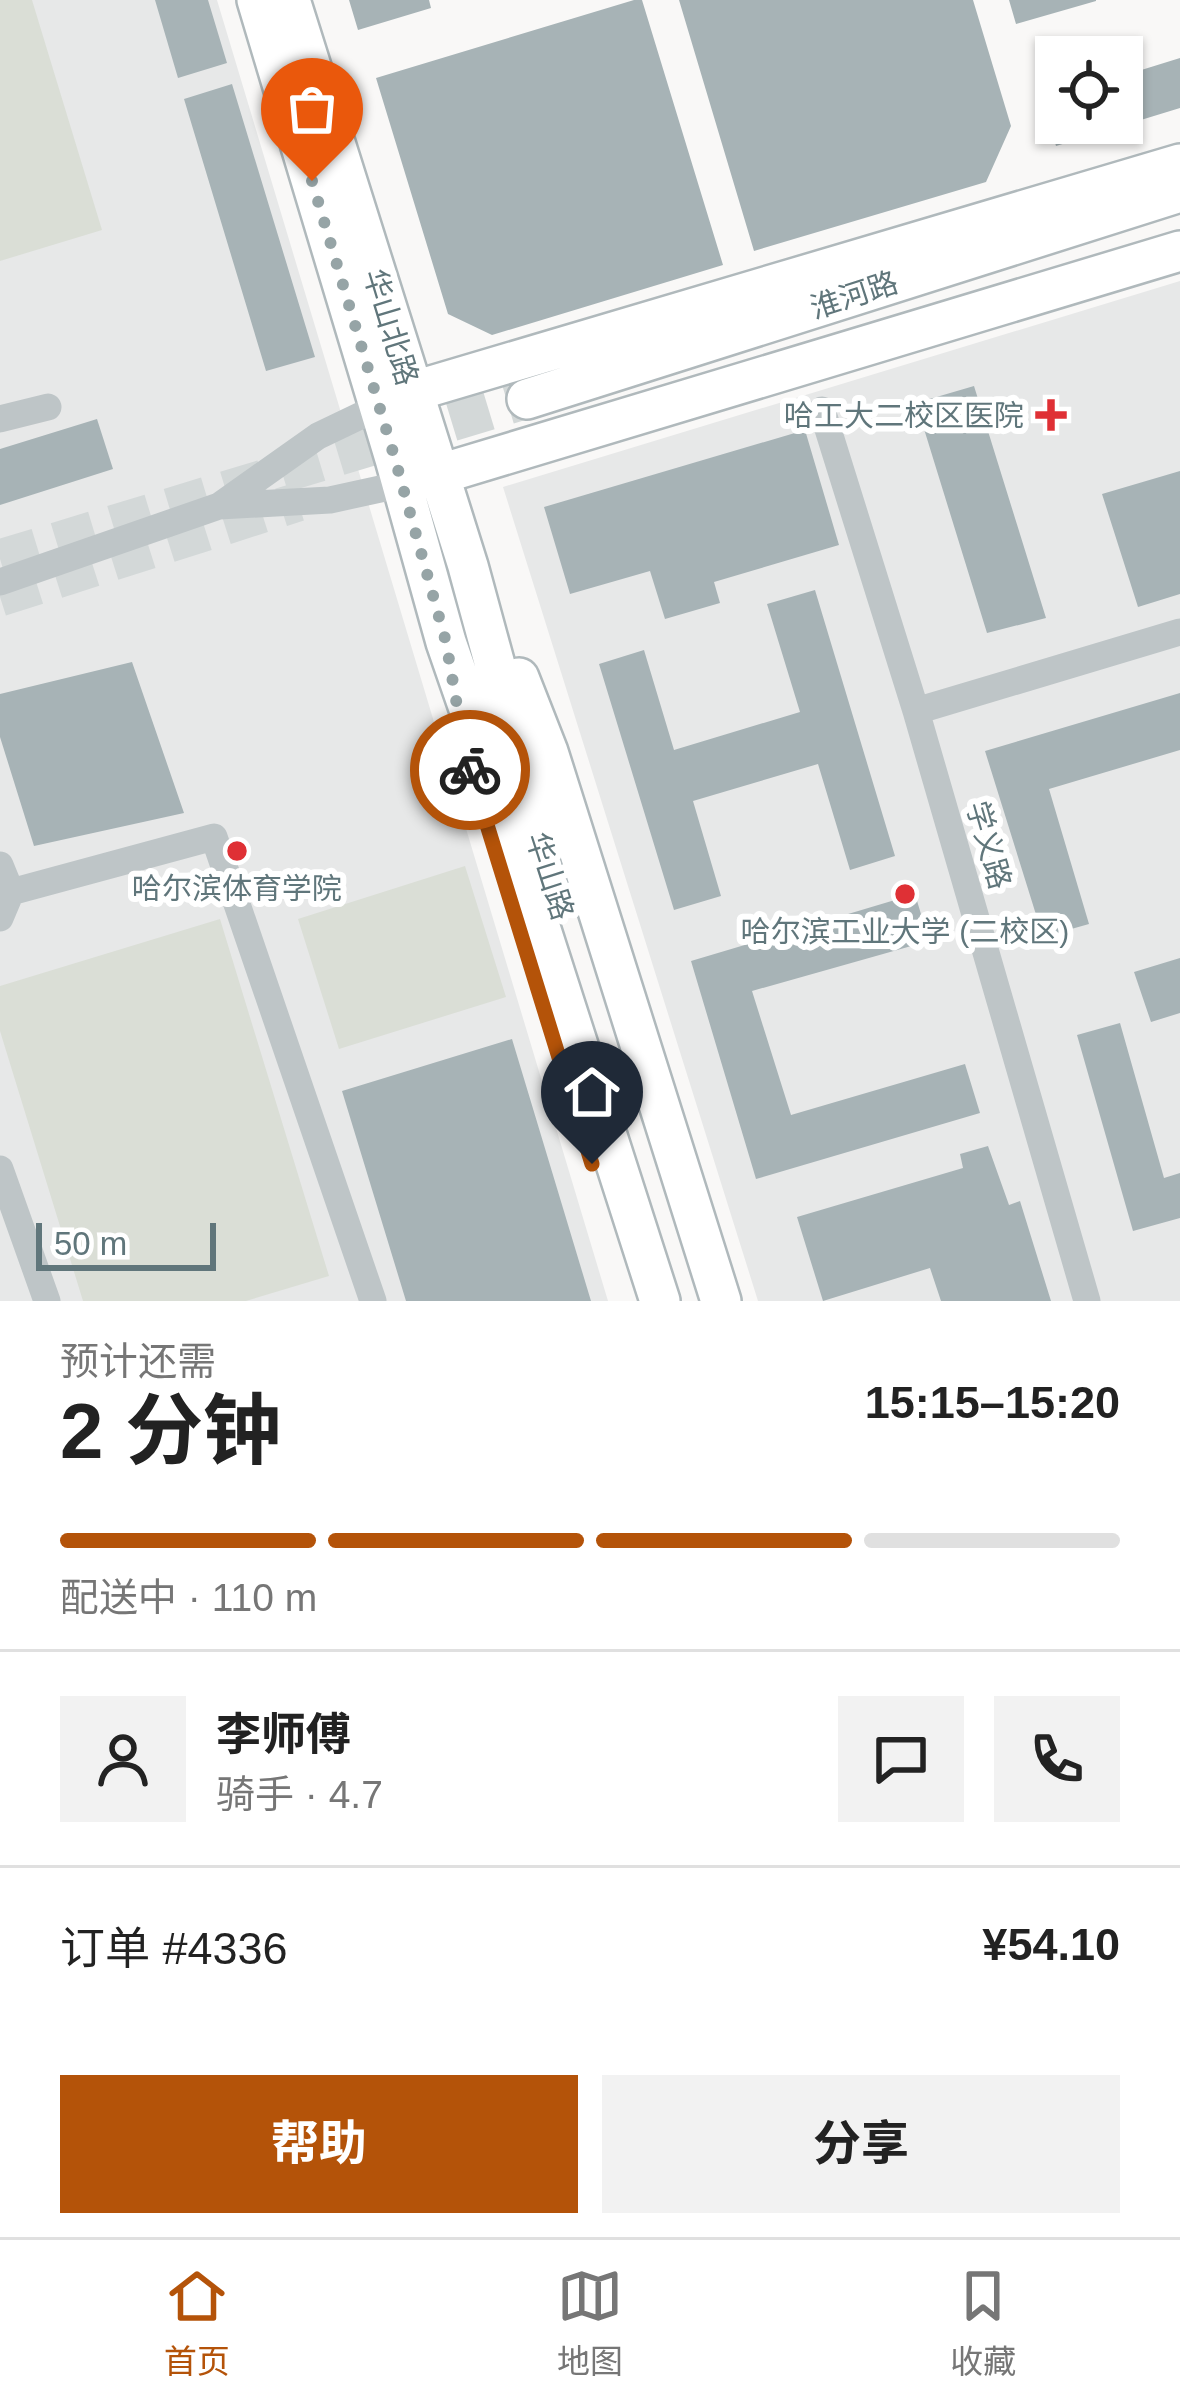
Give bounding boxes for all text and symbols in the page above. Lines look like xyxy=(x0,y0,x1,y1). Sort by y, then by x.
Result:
map controls xyxy=(1035,36,1143,144)
button: locate xyxy=(1035,36,1143,144)
pin xyxy=(261,58,363,181)
icon: bag xyxy=(279,76,345,142)
street label: 华山北路 xyxy=(358,265,424,389)
street label: 淮河路 xyxy=(806,265,902,325)
place label: 哈工大二校区医院 xyxy=(784,399,1024,432)
marker: 哈工大二校区医院 xyxy=(1035,399,1067,431)
courier xyxy=(410,710,530,830)
icon: bike xyxy=(437,737,503,803)
street label: 学义路 xyxy=(961,797,1017,893)
street label: 华山路 xyxy=(520,828,580,924)
marker: 哈尔滨体育学院 xyxy=(224,838,250,864)
place label: 哈尔滨体育学院 xyxy=(132,872,342,905)
marker: 哈尔滨工业大学 (二校区) xyxy=(892,881,918,907)
place label: 哈尔滨工业大学 (二校区) xyxy=(741,915,1069,948)
pin xyxy=(541,1041,643,1164)
icon: home xyxy=(559,1059,625,1125)
scale bar xyxy=(36,1217,216,1270)
text: 50 m xyxy=(54,1225,127,1262)
text: 预计还需 xyxy=(60,1340,216,1383)
text: 15:15–15:20 xyxy=(865,1377,1120,1428)
text: 2 分钟 xyxy=(60,1387,281,1475)
text: 配送中 · 110 m xyxy=(60,1576,317,1619)
button: person xyxy=(60,1696,186,1822)
button: chat xyxy=(838,1696,964,1822)
button: phone xyxy=(994,1696,1120,1822)
text: 李师傅 xyxy=(216,1709,351,1760)
text: 骑手 · 4.7 xyxy=(216,1773,383,1816)
text: ¥54.10 xyxy=(982,1919,1120,1970)
text: 订单 #4336 xyxy=(60,1923,288,1974)
button: 帮助 xyxy=(60,2075,578,2213)
button: 分享 xyxy=(602,2075,1120,2213)
tab: 首页 xyxy=(164,2263,230,2383)
tab: 地图 xyxy=(557,2263,623,2383)
tab: 收藏 xyxy=(950,2263,1016,2383)

